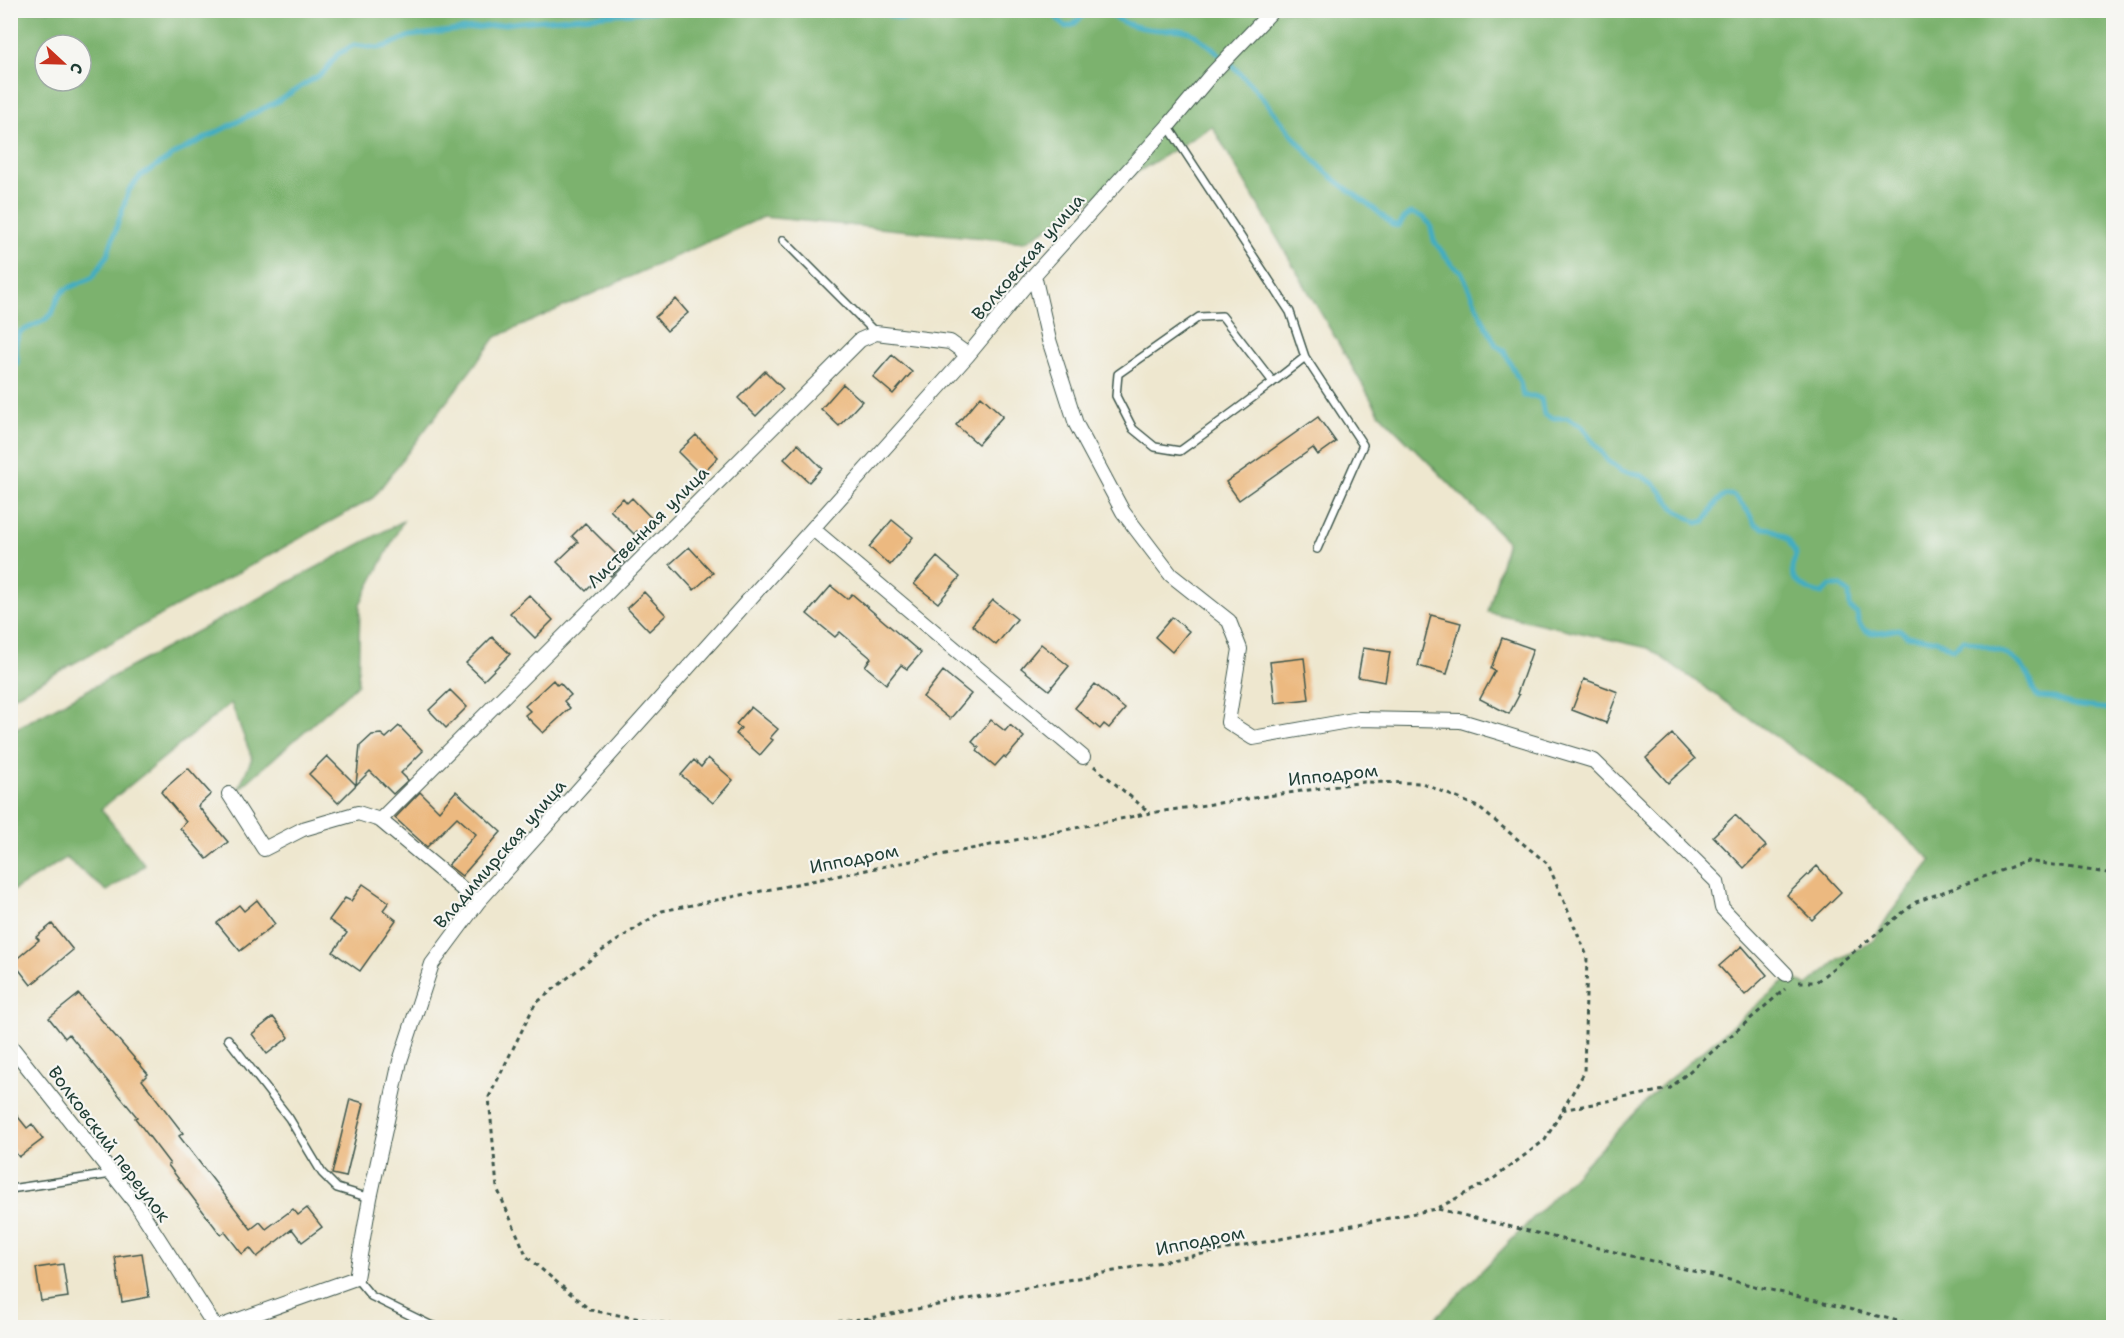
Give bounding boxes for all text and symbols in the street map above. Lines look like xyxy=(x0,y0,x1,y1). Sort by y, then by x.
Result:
north arrow xyxy=(33,33,93,93)
text: С xyxy=(65,60,88,77)
street label: Волковская улица xyxy=(966,189,1090,325)
street label: Лиственная улица xyxy=(582,461,714,593)
street label: Ипподром xyxy=(1287,758,1379,792)
street label: Владимирская улица xyxy=(429,774,571,934)
street label: Ипподром xyxy=(807,839,901,879)
street label: Волковский переулок xyxy=(42,1061,176,1227)
street label: Ипподром xyxy=(1153,1221,1247,1261)

